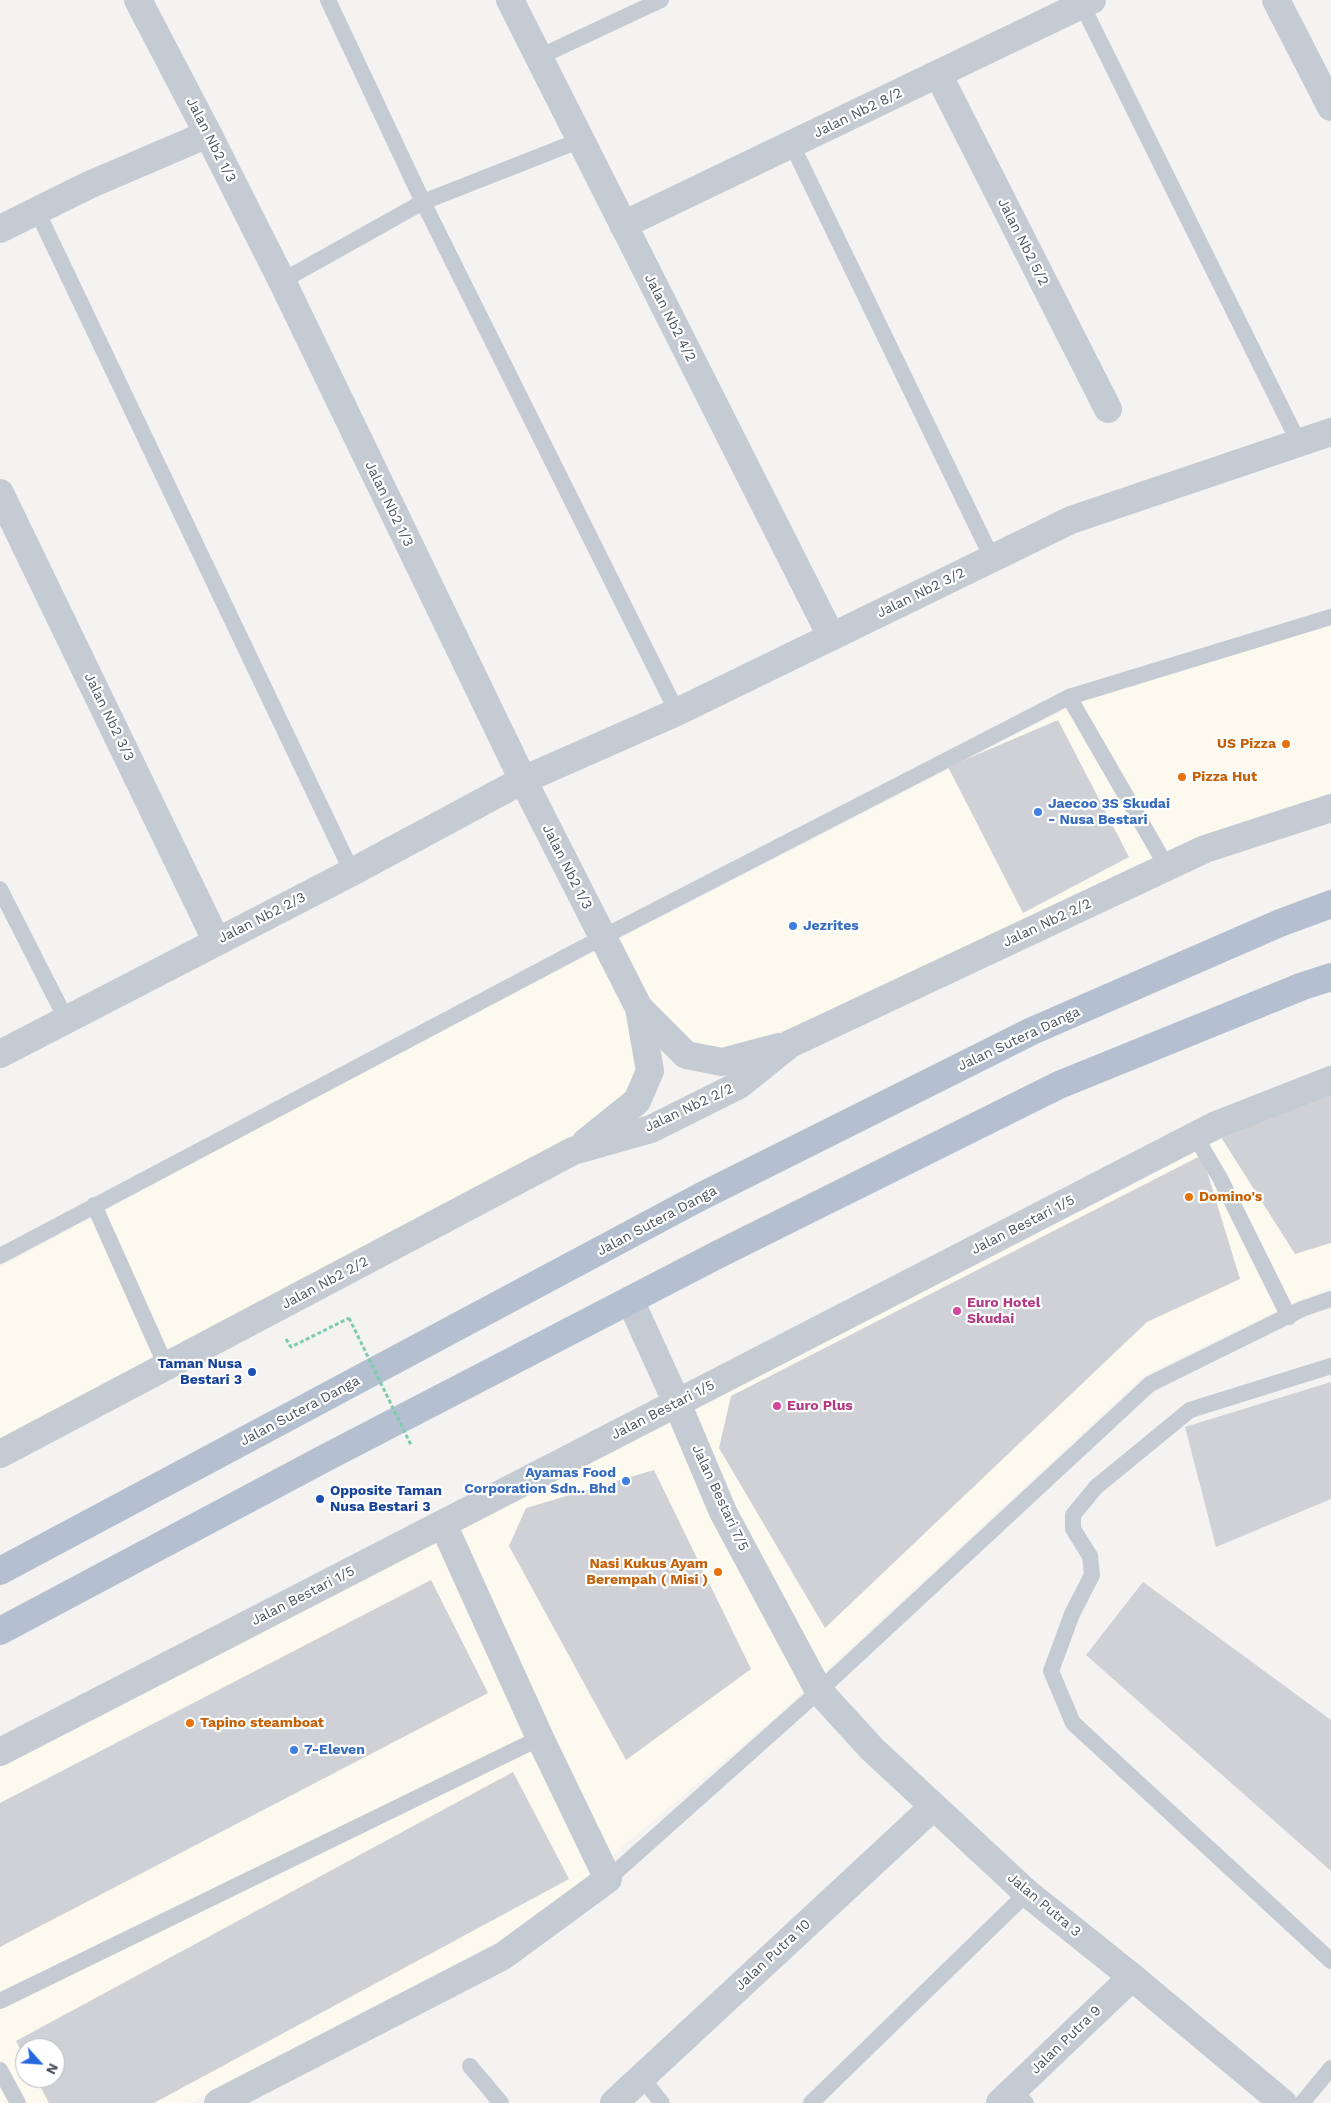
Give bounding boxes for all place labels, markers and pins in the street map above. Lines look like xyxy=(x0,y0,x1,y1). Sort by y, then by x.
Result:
place label: US Pizza xyxy=(1217,736,1276,752)
marker: US Pizza xyxy=(1280,738,1292,750)
place label: Pizza Hut xyxy=(1192,769,1257,785)
marker: Pizza Hut xyxy=(1176,771,1188,783)
place label: Jaecoo 3S Skudai - Nusa Bestari xyxy=(1048,796,1170,829)
marker: Jaecoo 3S Skudai - Nusa Bestari xyxy=(1032,806,1044,818)
place label: Jezrites xyxy=(803,918,859,934)
marker: Jezrites xyxy=(787,920,799,932)
place label: Domino's xyxy=(1199,1189,1262,1205)
marker: Domino's xyxy=(1183,1191,1195,1203)
place label: Euro Hotel Skudai xyxy=(967,1295,1040,1328)
marker: Euro Hotel Skudai xyxy=(951,1305,963,1317)
place label: Taman Nusa Bestari 3 xyxy=(157,1356,242,1388)
marker: Taman Nusa Bestari 3 xyxy=(246,1366,258,1378)
place label: Euro Plus xyxy=(787,1398,853,1414)
marker: Euro Plus xyxy=(771,1400,783,1412)
place label: Ayamas Food Corporation Sdn.. Bhd xyxy=(464,1465,616,1498)
marker: Ayamas Food Corporation Sdn.. Bhd xyxy=(620,1475,632,1487)
place label: Opposite Taman Nusa Bestari 3 xyxy=(330,1483,442,1515)
marker: Opposite Taman Nusa Bestari 3 xyxy=(314,1493,326,1505)
place label: Nasi Kukus Ayam Berempah ( Misi ) xyxy=(586,1556,708,1588)
marker: Nasi Kukus Ayam Berempah ( Misi ) xyxy=(712,1566,724,1578)
place label: Tapino steamboat xyxy=(200,1715,324,1731)
marker: Tapino steamboat xyxy=(184,1717,196,1729)
place label: 7-Eleven xyxy=(304,1742,365,1758)
marker: 7-Eleven xyxy=(288,1744,300,1756)

